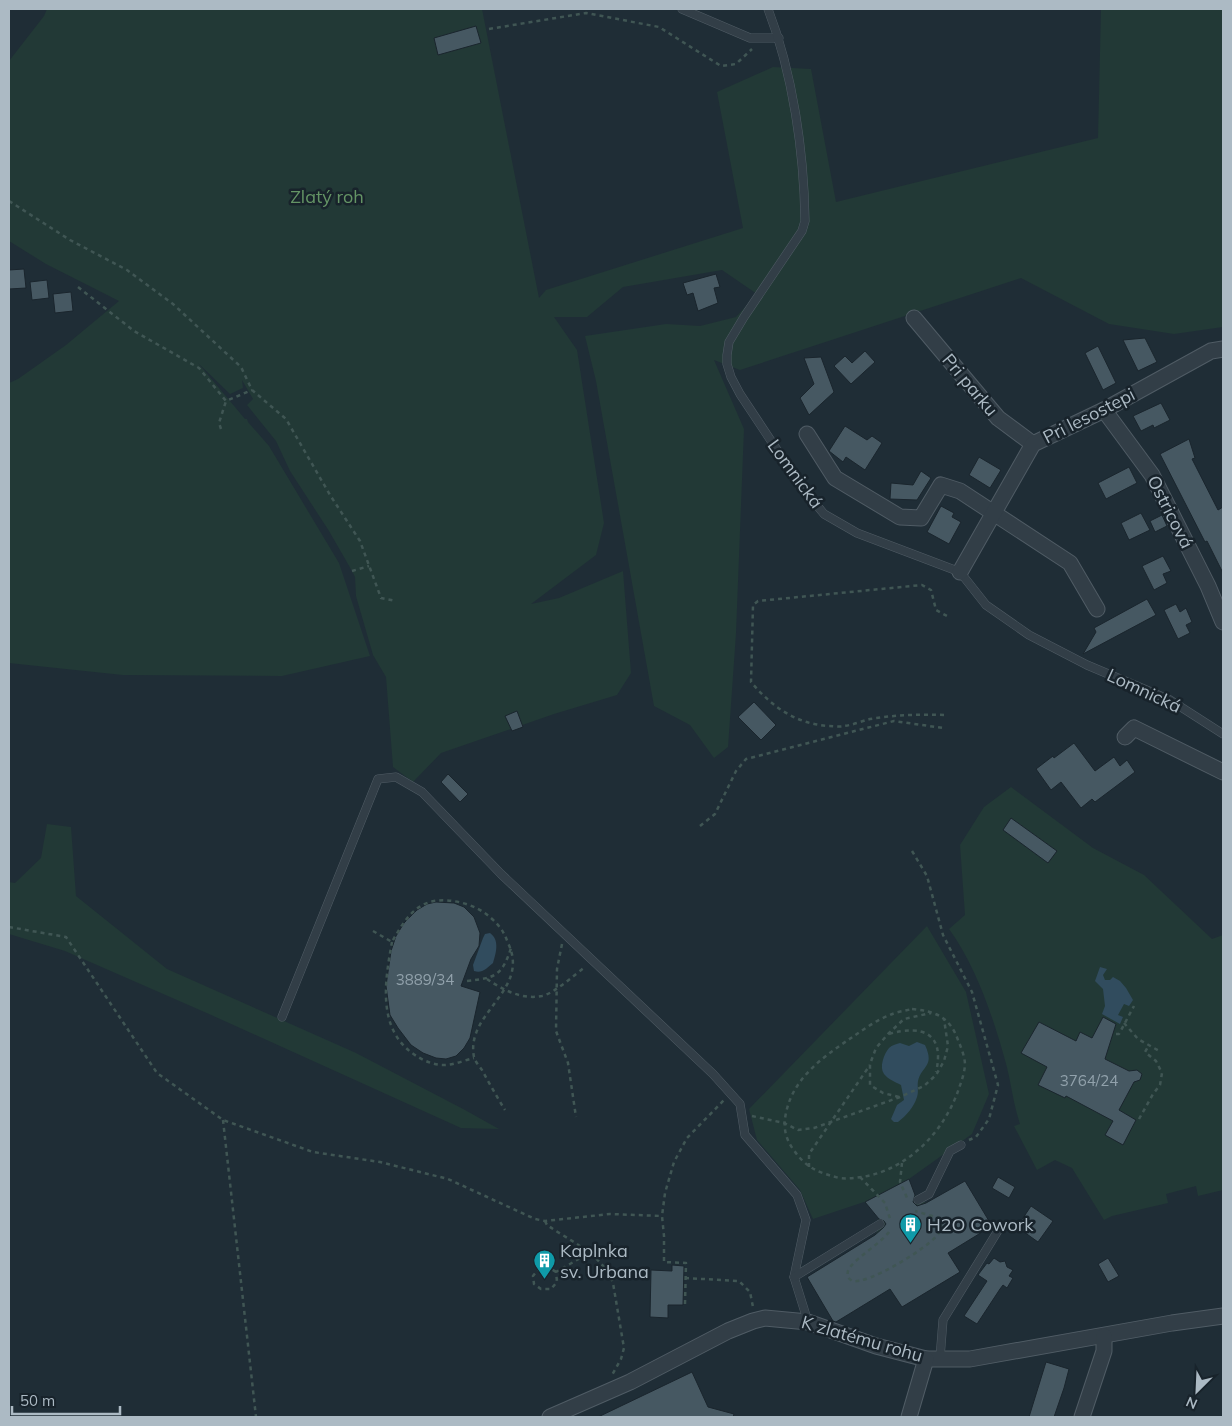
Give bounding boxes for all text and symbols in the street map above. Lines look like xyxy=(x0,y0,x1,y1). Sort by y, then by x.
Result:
park label: Zlatý roh xyxy=(290,185,364,208)
street label: Pri parku xyxy=(938,349,1003,421)
street label: Pri lesostepi xyxy=(1039,383,1139,449)
street label: Lomnická xyxy=(763,435,828,513)
street label: Ostricová xyxy=(1142,471,1199,552)
street label: Lomnická xyxy=(1103,663,1185,718)
house number: 3889/34 xyxy=(396,970,454,989)
house number: 3764/24 xyxy=(1060,1071,1118,1090)
building icon: H2O Cowork xyxy=(899,1213,923,1244)
place label: H2O Cowork xyxy=(927,1213,1034,1236)
place label: Kaplnka sv. Urbana xyxy=(560,1239,649,1283)
building icon: Kaplnka sv. Urbana xyxy=(532,1249,556,1280)
street label: K zlatému rohu xyxy=(799,1310,925,1367)
north arrow xyxy=(1172,1366,1222,1416)
scale bar xyxy=(12,1384,120,1416)
text: 50 m xyxy=(20,1391,55,1410)
text: N xyxy=(1183,1393,1200,1413)

